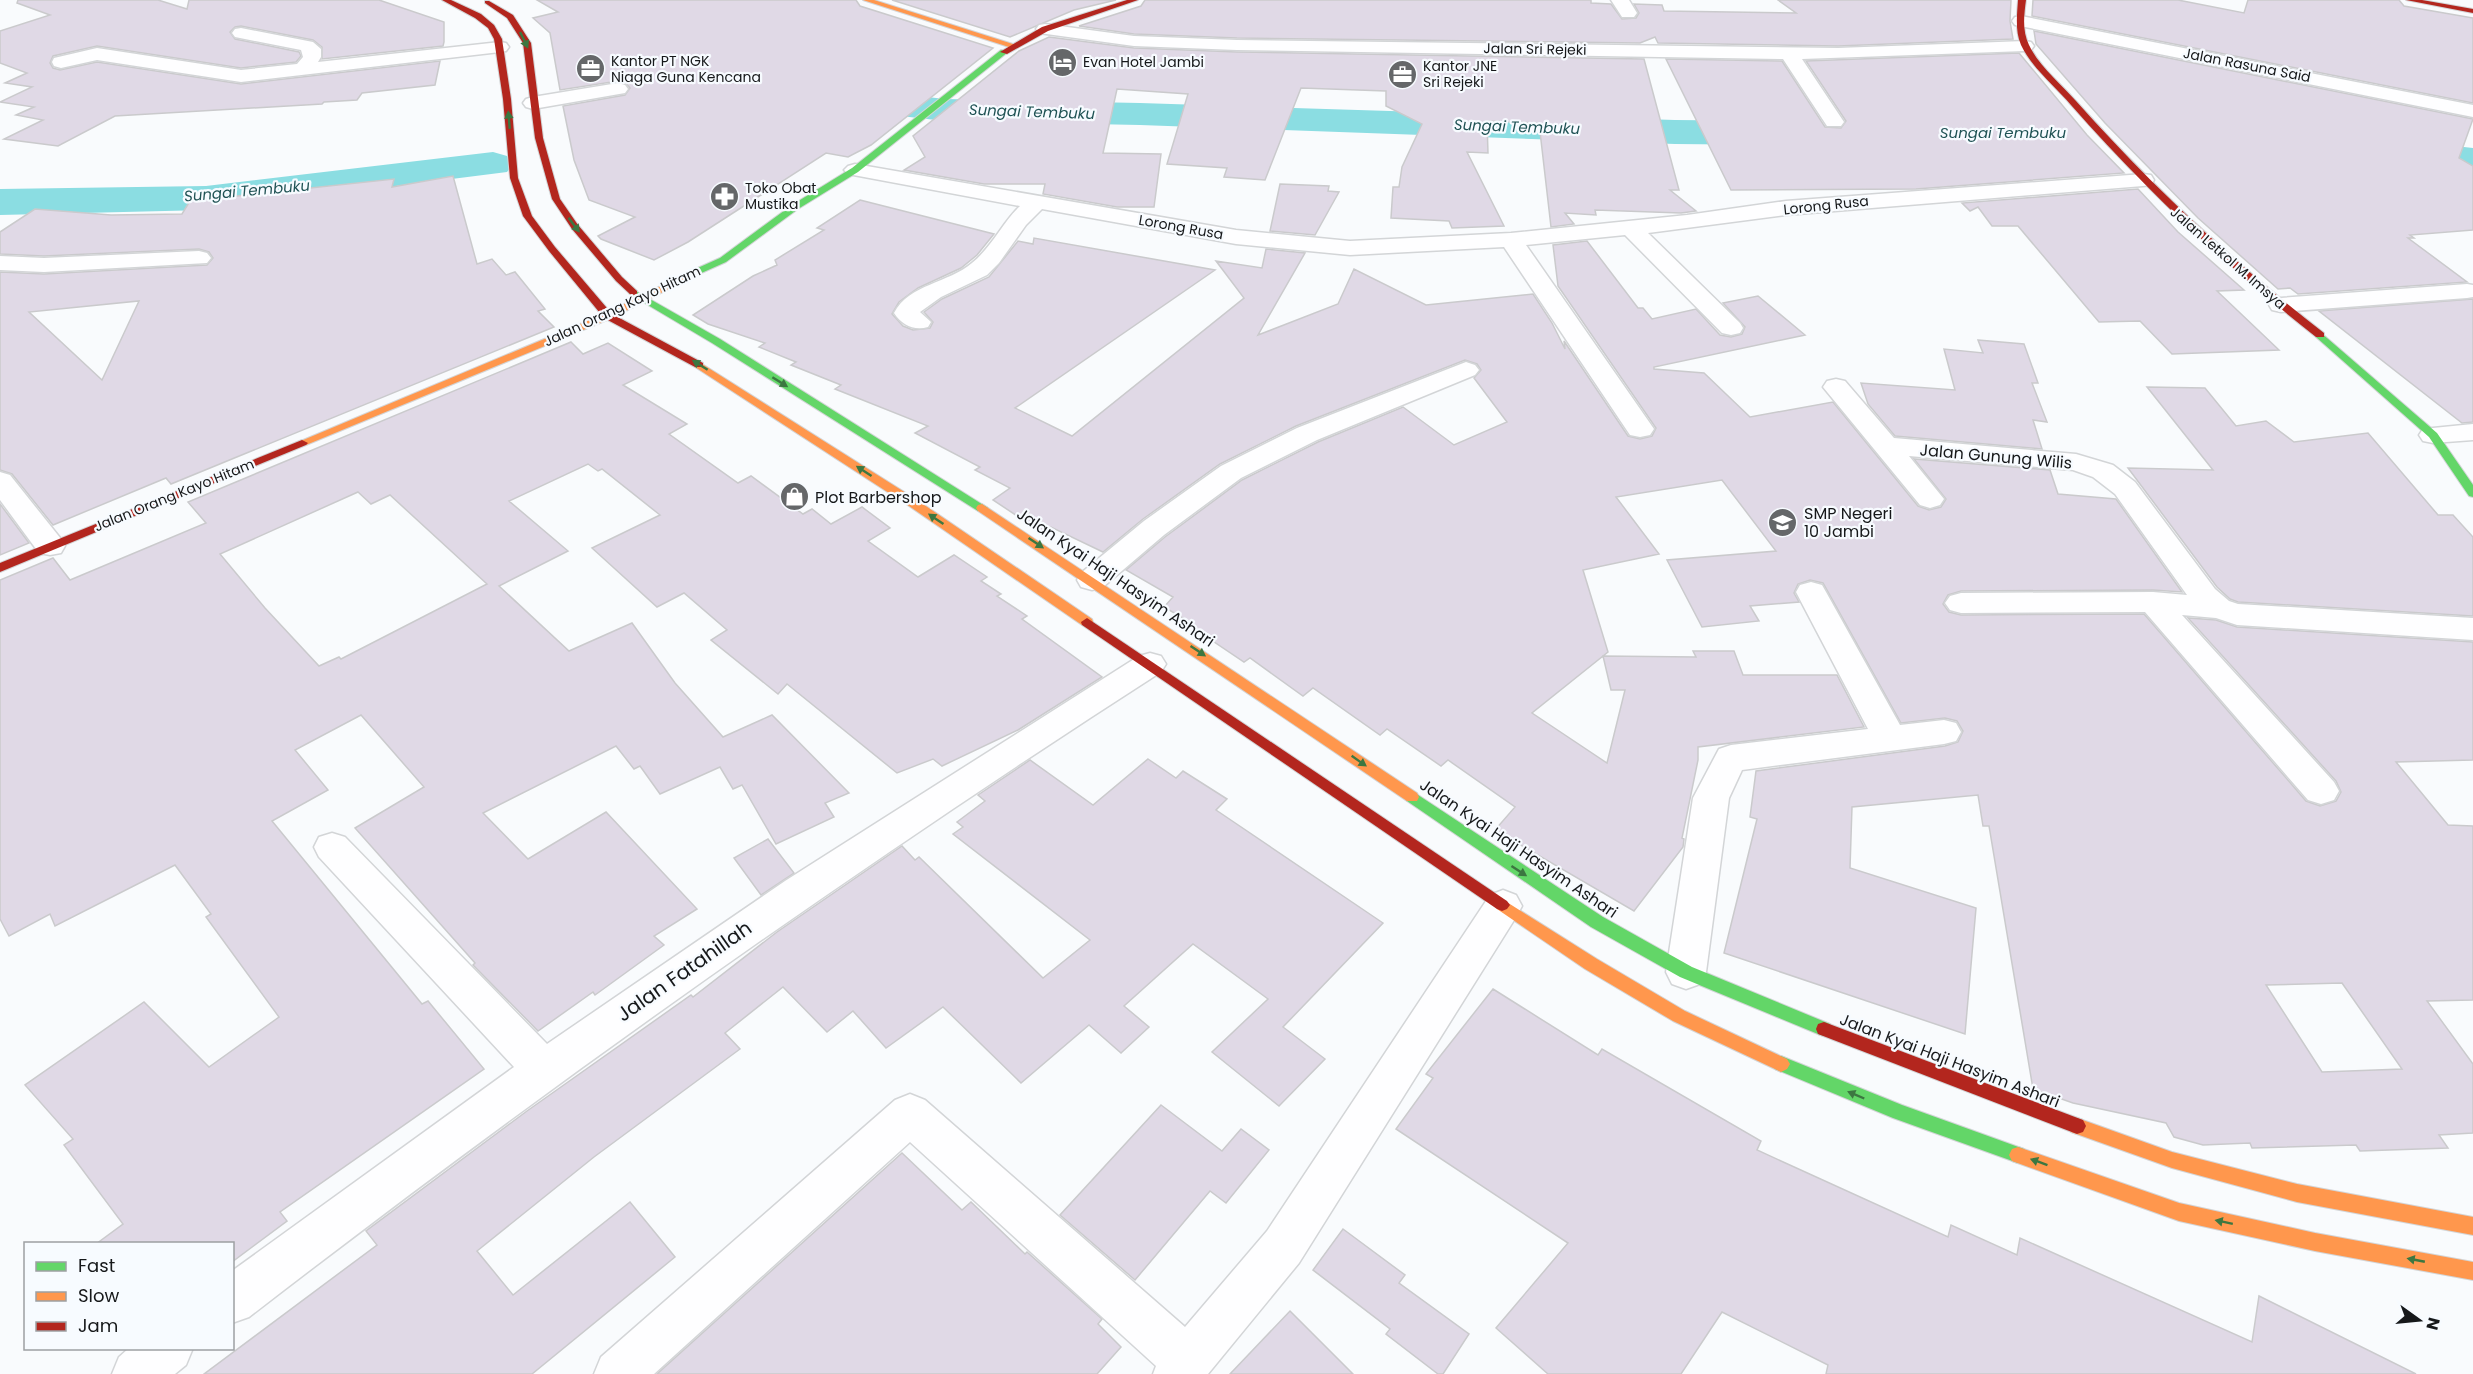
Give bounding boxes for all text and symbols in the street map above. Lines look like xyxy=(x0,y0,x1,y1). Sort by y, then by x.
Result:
one-way arrow xyxy=(518,31,528,49)
street label: Jalan Sri Rejeki xyxy=(1483,38,1587,60)
street label: Jalan Rasuna Said xyxy=(2182,43,2312,87)
hotel icon: Evan Hotel Jambi xyxy=(1046,46,1078,78)
place label: Kantor PT NGK Niaga Guna Kencana xyxy=(611,51,761,87)
place label: Evan Hotel Jambi xyxy=(1083,52,1204,72)
office icon: Kantor PT NGK Niaga Guna Kencana xyxy=(574,53,606,85)
place label: Kantor JNE Sri Rejeki xyxy=(1423,56,1497,92)
office icon: Kantor JNE Sri Rejeki xyxy=(1386,58,1418,90)
water label: Sungai Tembuku xyxy=(969,99,1096,124)
one-way arrow xyxy=(504,110,514,129)
water label: Sungai Tembuku xyxy=(1454,114,1581,139)
water label: Sungai Tembuku xyxy=(1940,122,2067,143)
water label: Sungai Tembuku xyxy=(183,175,311,206)
place label: Toko Obat Mustika xyxy=(745,178,816,214)
pharmacy icon: Toko Obat Mustika xyxy=(708,180,740,212)
street label: Lorong Rusa xyxy=(1782,191,1870,219)
street label: Jalan Letkol M. Imsya xyxy=(2166,202,2290,314)
street label: Lorong Rusa xyxy=(1137,210,1225,244)
one-way arrow xyxy=(568,217,580,233)
street label: Jalan Orang Kayo Hitam xyxy=(540,261,704,351)
one-way arrow xyxy=(692,360,708,371)
one-way arrow xyxy=(772,376,788,387)
street label: Jalan Gunung Wilis xyxy=(1919,438,2073,475)
street label: Jalan Orang Kayo Hitam xyxy=(91,454,257,536)
one-way arrow xyxy=(856,466,872,477)
shop icon: Plot Barbershop xyxy=(778,481,810,513)
place label: Plot Barbershop xyxy=(815,486,942,509)
street label: Jalan Kyai Haji Hasyim Ashari xyxy=(1012,502,1219,652)
place label: SMP Negeri 10 Jambi xyxy=(1804,502,1893,543)
school or university icon: SMP Negeri 10 Jambi xyxy=(1767,506,1799,538)
one-way arrow xyxy=(929,513,945,525)
one-way arrow xyxy=(1027,537,1043,549)
one-way arrow xyxy=(1190,645,1206,656)
one-way arrow xyxy=(1351,755,1367,766)
street label: Jalan Kyai Haji Hasyim Ashari xyxy=(1415,773,1622,923)
one-way arrow xyxy=(1511,866,1528,877)
street label: Jalan Fatahillah xyxy=(611,914,757,1028)
street label: Jalan Kyai Haji Hasyim Ashari xyxy=(1836,1008,2063,1113)
one-way arrow xyxy=(1847,1090,1865,1099)
one-way arrow xyxy=(2030,1157,2048,1167)
one-way arrow xyxy=(2215,1216,2234,1226)
legend xyxy=(24,1242,234,1350)
text: Fast xyxy=(78,1253,115,1278)
one-way arrow xyxy=(2406,1256,2425,1265)
text: Slow xyxy=(78,1283,120,1308)
north arrow xyxy=(2389,1290,2449,1350)
text: Jam xyxy=(78,1313,118,1338)
text: N xyxy=(2420,1315,2446,1333)

